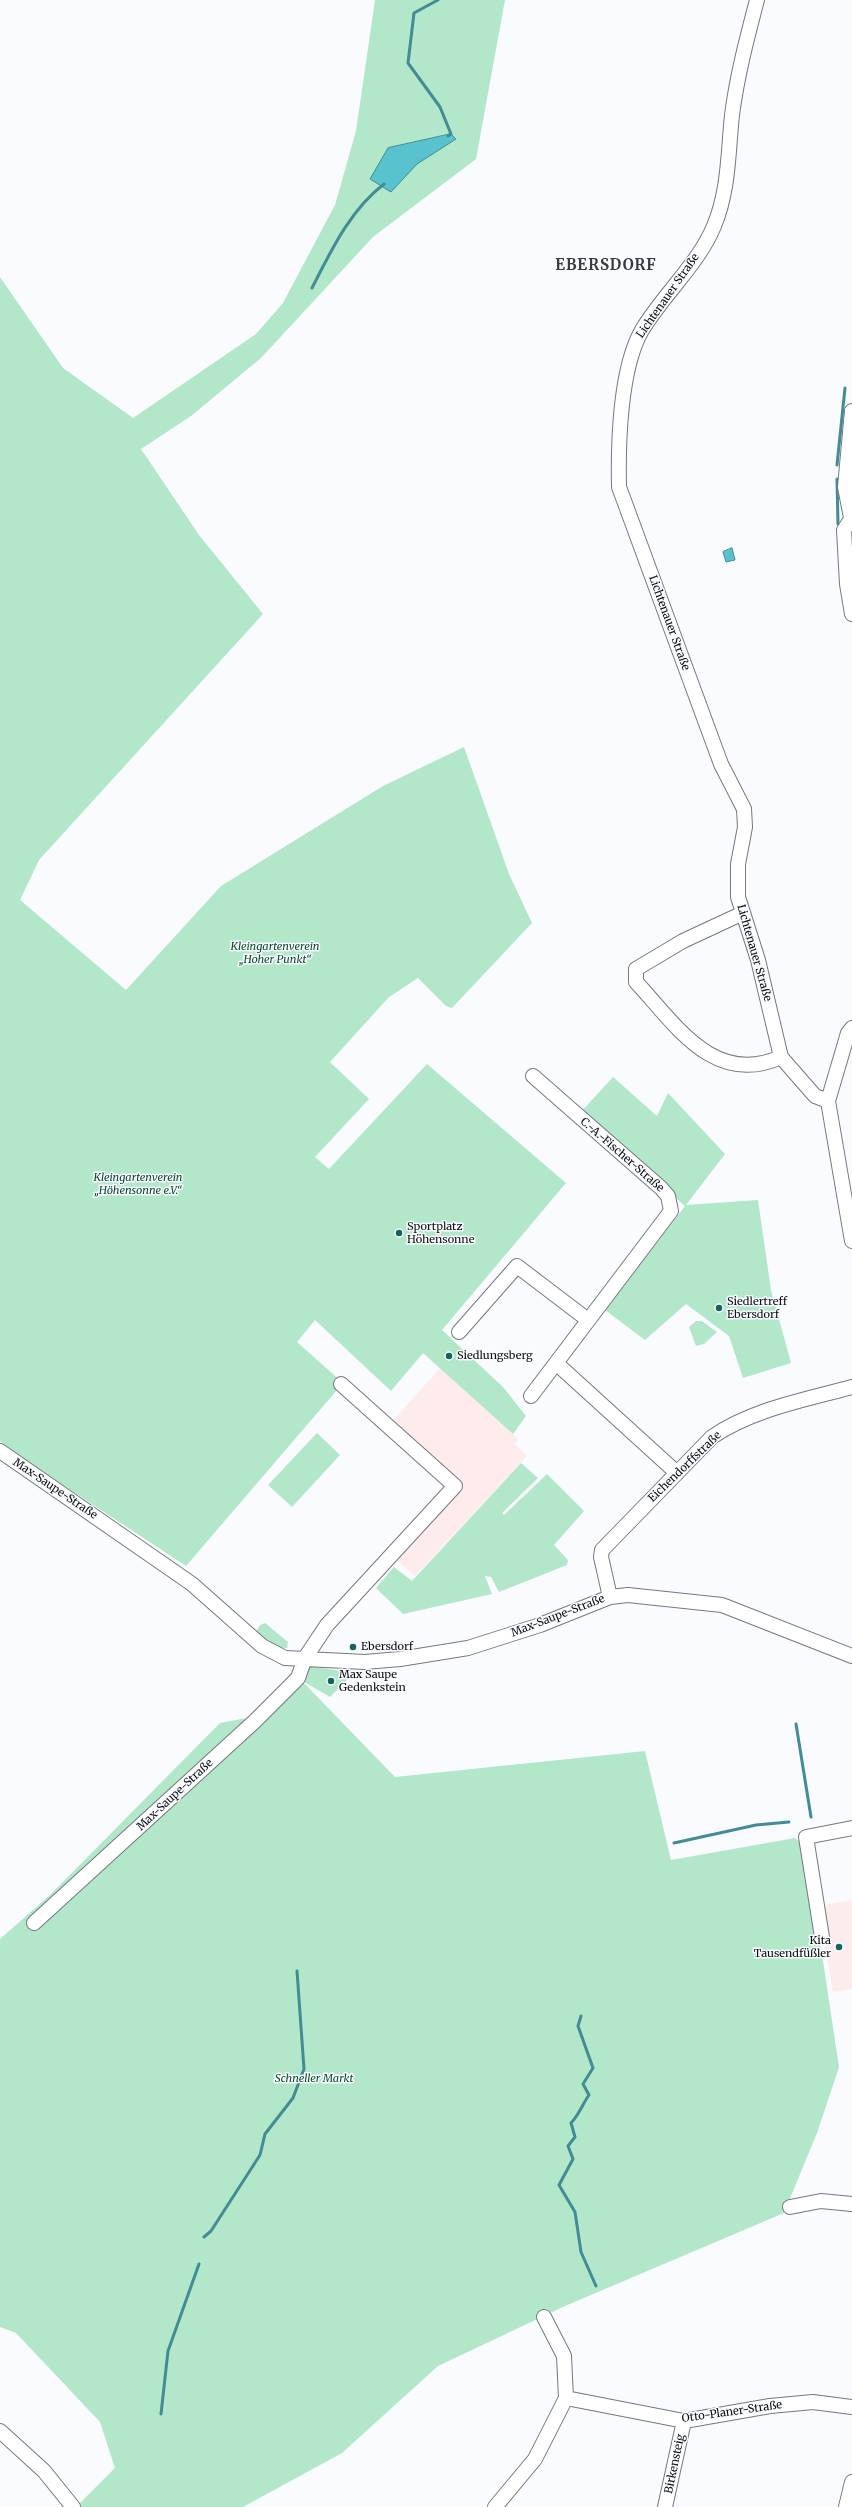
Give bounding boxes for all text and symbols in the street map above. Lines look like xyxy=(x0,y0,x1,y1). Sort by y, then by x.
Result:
street label: Lichtenauer Straße xyxy=(634,251,702,341)
district label: EBERSDORF xyxy=(555,257,657,275)
street label: Lichtenauer Straße xyxy=(646,574,692,672)
street label: Lichtenauer Straße xyxy=(734,903,774,1003)
park label: Kleingartenverein „Hoher Punkt“ xyxy=(230,940,320,966)
street label: C.-A.-Fischer-Straße xyxy=(577,1115,667,1195)
park label: Kleingartenverein „Höhensonne e.V.“ xyxy=(93,1171,183,1197)
place label: Sportplatz Höhensonne xyxy=(407,1220,474,1246)
marker: Sportplatz Höhensonne xyxy=(394,1228,404,1238)
place label: Siedlertreff Ebersdorf xyxy=(727,1295,787,1321)
marker: Siedlertreff Ebersdorf xyxy=(714,1303,724,1313)
place label: Siedlungsberg xyxy=(457,1349,533,1363)
marker: Siedlungsberg xyxy=(444,1351,454,1361)
street label: Eichendorffstraße xyxy=(646,1429,724,1505)
street label: Max-Saupe-Straße xyxy=(10,1456,100,1522)
street label: Max-Saupe-Straße xyxy=(509,1592,607,1640)
place label: Ebersdorf xyxy=(361,1640,413,1654)
marker: Ebersdorf xyxy=(348,1642,358,1652)
place label: Max Saupe Gedenkstein xyxy=(339,1668,406,1694)
marker: Max Saupe Gedenkstein xyxy=(326,1676,336,1686)
street label: Max-Saupe-Straße xyxy=(134,1756,216,1834)
place label: Kita Tausendfüßler xyxy=(754,1934,831,1960)
marker: Kita Tausendfüßler xyxy=(834,1942,844,1952)
park label: Schneller Markt xyxy=(275,2072,353,2086)
street label: Otto-Planer-Straße xyxy=(681,2398,783,2426)
street label: Birkensteig xyxy=(662,2433,688,2495)

